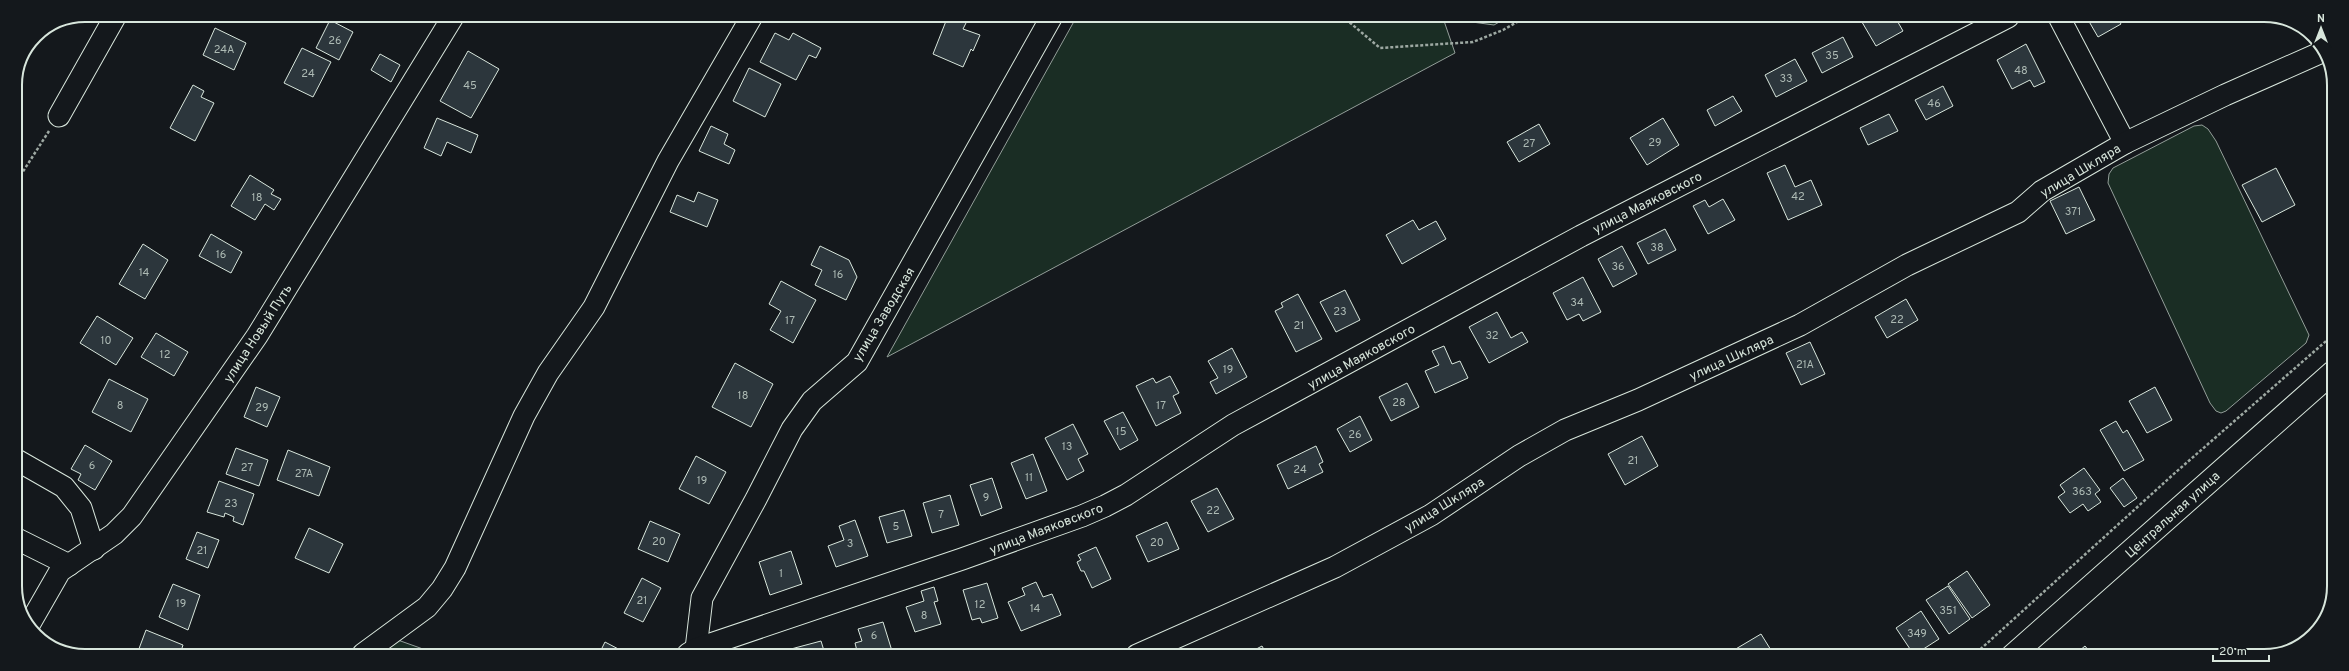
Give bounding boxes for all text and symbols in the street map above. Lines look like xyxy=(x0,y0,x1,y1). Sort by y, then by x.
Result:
north arrow xyxy=(2301,8,2341,48)
text: N xyxy=(2317,12,2325,26)
house number: 26 xyxy=(328,34,342,48)
house number: 24А xyxy=(214,43,234,57)
house number: 35 xyxy=(1825,49,1839,63)
house number: 48 xyxy=(2014,64,2028,78)
house number: 24 xyxy=(301,67,315,81)
house number: 33 xyxy=(1779,72,1793,86)
house number: 45 xyxy=(463,79,477,93)
house number: 46 xyxy=(1927,97,1941,111)
house number: 29 xyxy=(1648,136,1662,150)
house number: 27 xyxy=(1523,137,1535,151)
street label: улица Шкляра xyxy=(2038,141,2124,202)
street label: улица Маяковского xyxy=(1591,169,1705,238)
house number: 42 xyxy=(1791,190,1805,204)
house number: 18 xyxy=(252,191,262,205)
house number: 371 xyxy=(2065,205,2081,219)
house number: 38 xyxy=(1650,241,1664,255)
house number: 16 xyxy=(216,248,226,262)
house number: 36 xyxy=(1611,260,1625,274)
street label: улица Заводская xyxy=(850,265,919,365)
house number: 14 xyxy=(139,266,150,280)
house number: 16 xyxy=(833,268,843,282)
street label: улица Новый Путь xyxy=(221,282,297,386)
house number: 34 xyxy=(1570,296,1584,310)
house number: 23 xyxy=(1333,305,1347,319)
house number: 22 xyxy=(1890,313,1904,327)
house number: 17 xyxy=(785,314,795,328)
house number: 21 xyxy=(1294,319,1304,333)
street label: улица Маяковского xyxy=(1305,322,1419,394)
house number: 32 xyxy=(1485,329,1499,343)
street label: улица Шкляра xyxy=(1687,332,1777,385)
house number: 10 xyxy=(100,334,112,348)
house number: 12 xyxy=(160,348,170,362)
house number: 21А xyxy=(1796,358,1814,372)
house number: 19 xyxy=(1223,363,1233,377)
house number: 18 xyxy=(738,389,748,403)
house number: 28 xyxy=(1392,396,1406,410)
house number: 8 xyxy=(117,399,123,413)
house number: 17 xyxy=(1156,399,1166,413)
house number: 29 xyxy=(255,401,269,415)
house number: 15 xyxy=(1116,425,1127,439)
house number: 26 xyxy=(1348,428,1362,442)
house number: 13 xyxy=(1062,440,1072,454)
house number: 21 xyxy=(1628,454,1638,468)
house number: 6 xyxy=(89,459,95,473)
house number: 27 xyxy=(241,461,253,475)
house number: 24 xyxy=(1293,463,1307,477)
house number: 27А xyxy=(295,467,313,481)
street label: Центральная улица xyxy=(2123,469,2224,562)
house number: 11 xyxy=(1025,471,1033,485)
house number: 19 xyxy=(697,474,707,488)
street label: улица Шкляра xyxy=(1402,475,1488,537)
house number: 363 xyxy=(2072,485,2092,499)
house number: 9 xyxy=(983,491,989,505)
house number: 23 xyxy=(224,497,238,511)
street label: улица Маяковского xyxy=(988,501,1106,559)
house number: 22 xyxy=(1206,504,1220,518)
house number: 7 xyxy=(938,508,944,522)
house number: 5 xyxy=(893,520,900,534)
house number: 20 xyxy=(652,535,666,549)
house number: 20 xyxy=(1150,536,1164,550)
house number: 3 xyxy=(847,537,853,551)
house number: 21 xyxy=(197,544,207,558)
house number: 1 xyxy=(779,567,783,581)
house number: 21 xyxy=(637,594,647,608)
house number: 19 xyxy=(176,597,186,611)
house number: 12 xyxy=(975,598,985,612)
house number: 14 xyxy=(1030,602,1041,616)
house number: 351 xyxy=(1939,604,1957,618)
house number: 8 xyxy=(921,609,927,623)
house number: 349 xyxy=(1907,627,1927,641)
house number: 6 xyxy=(871,629,877,643)
scale bar xyxy=(2213,637,2269,663)
text: 20 m xyxy=(2219,644,2247,660)

